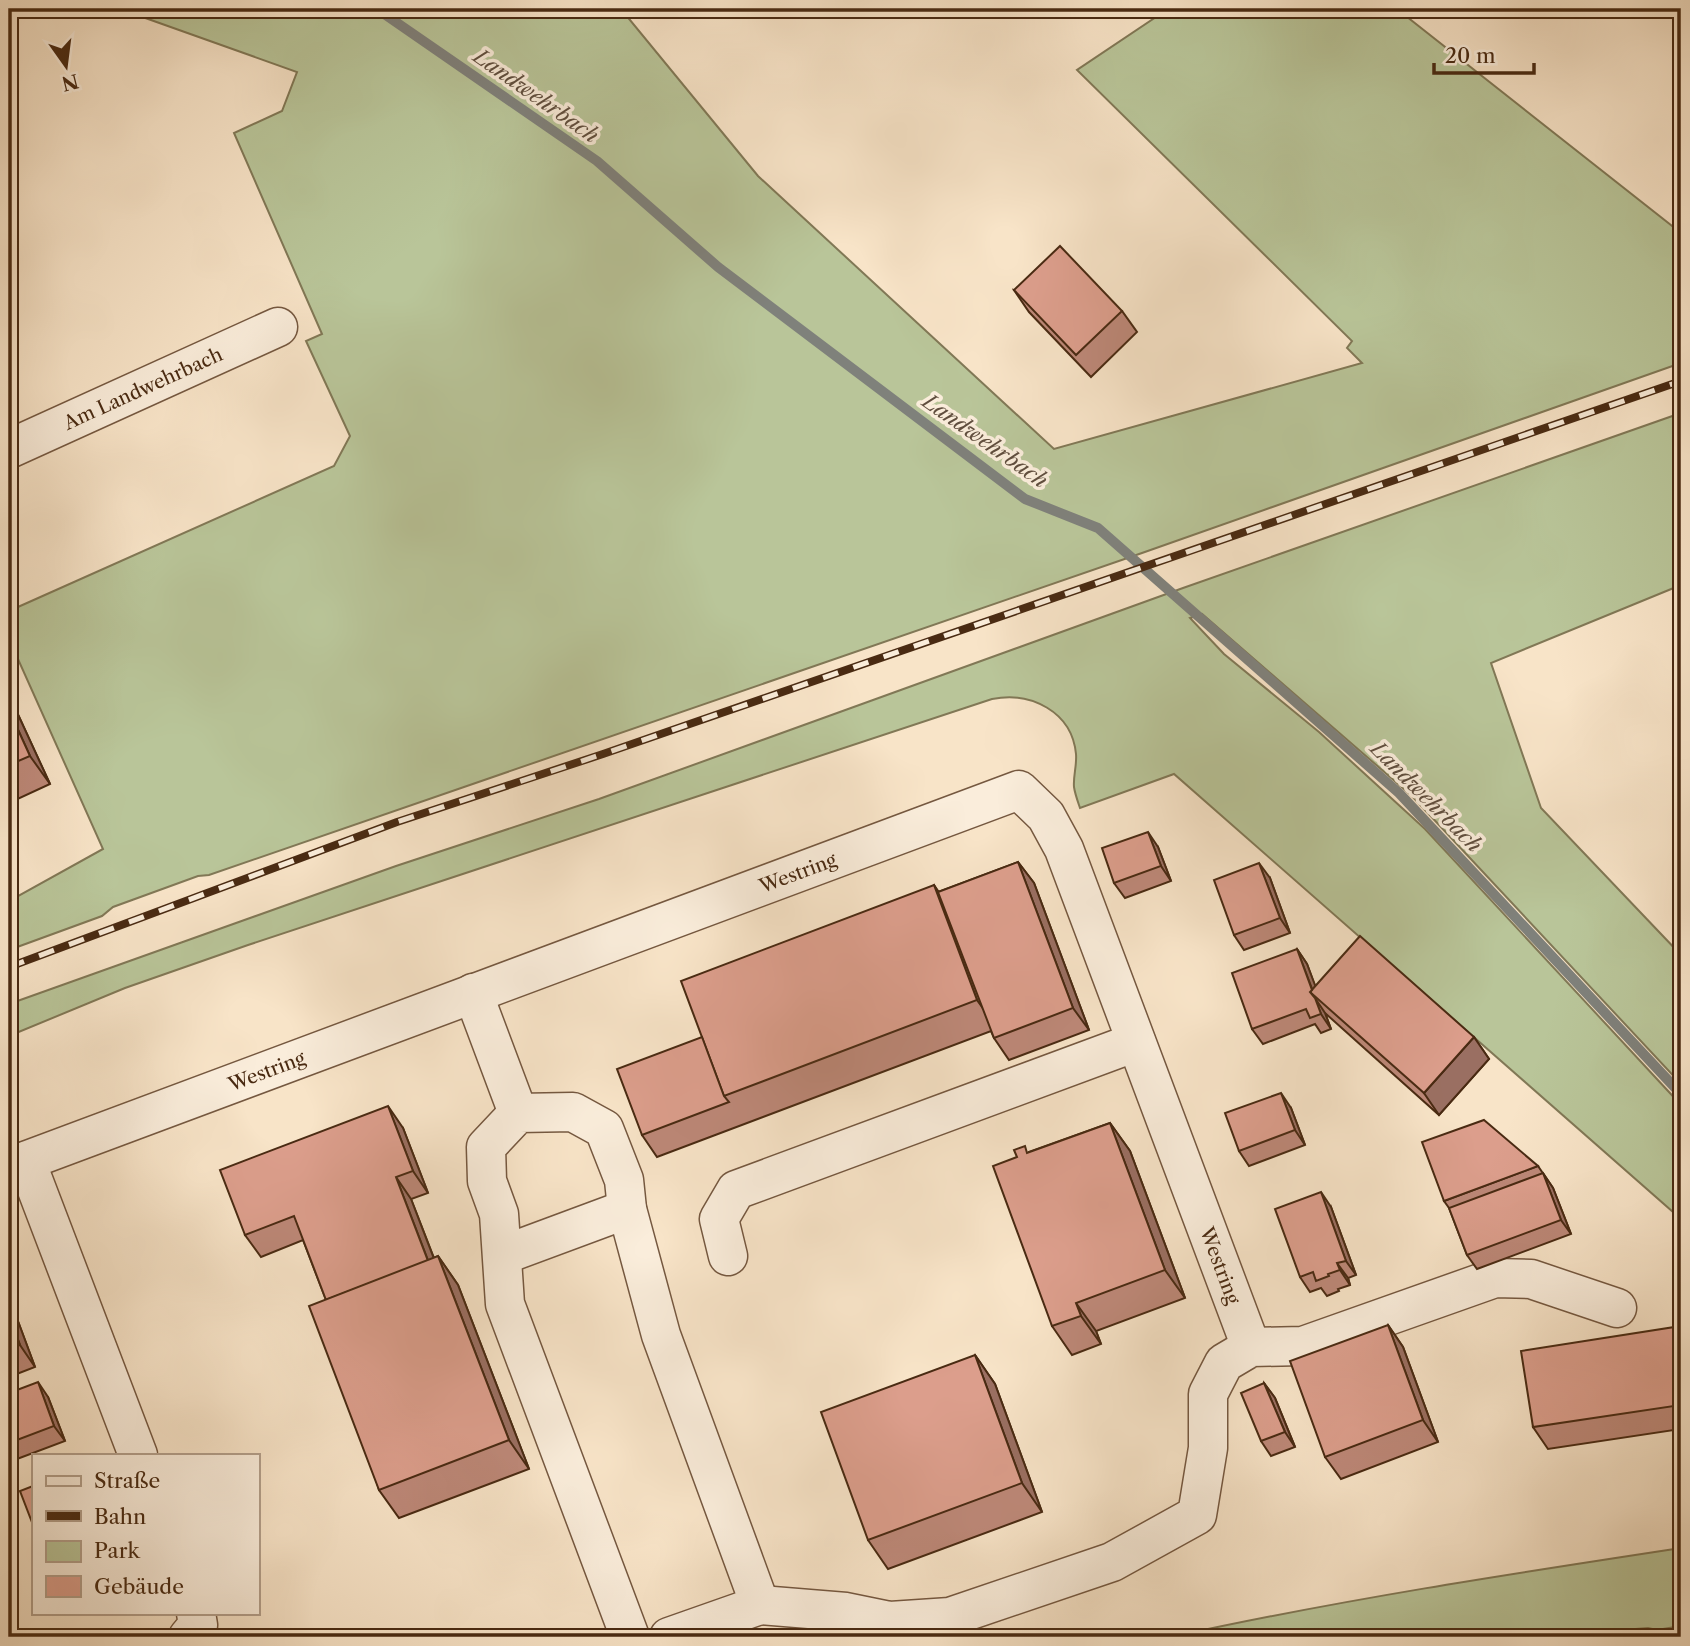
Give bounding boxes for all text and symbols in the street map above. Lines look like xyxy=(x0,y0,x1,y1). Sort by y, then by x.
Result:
north arrow xyxy=(32,32,102,102)
scale bar xyxy=(1434,32,1534,76)
water label: Landwehrbach xyxy=(467,42,604,148)
text: 20 m xyxy=(1445,43,1496,68)
text: N xyxy=(59,69,81,95)
street label: Am Landwehrbach xyxy=(59,343,226,435)
water label: Landwehrbach xyxy=(916,387,1053,493)
water label: Landwehrbach xyxy=(1364,735,1487,857)
street label: Westring xyxy=(755,848,841,898)
street label: Westring xyxy=(224,1046,309,1096)
street label: Westring xyxy=(1195,1223,1245,1308)
legend xyxy=(32,1454,259,1614)
text: Straße xyxy=(94,1468,160,1493)
text: Bahn xyxy=(94,1504,146,1529)
text: Park xyxy=(94,1538,140,1563)
text: Gebäude xyxy=(94,1574,184,1599)

